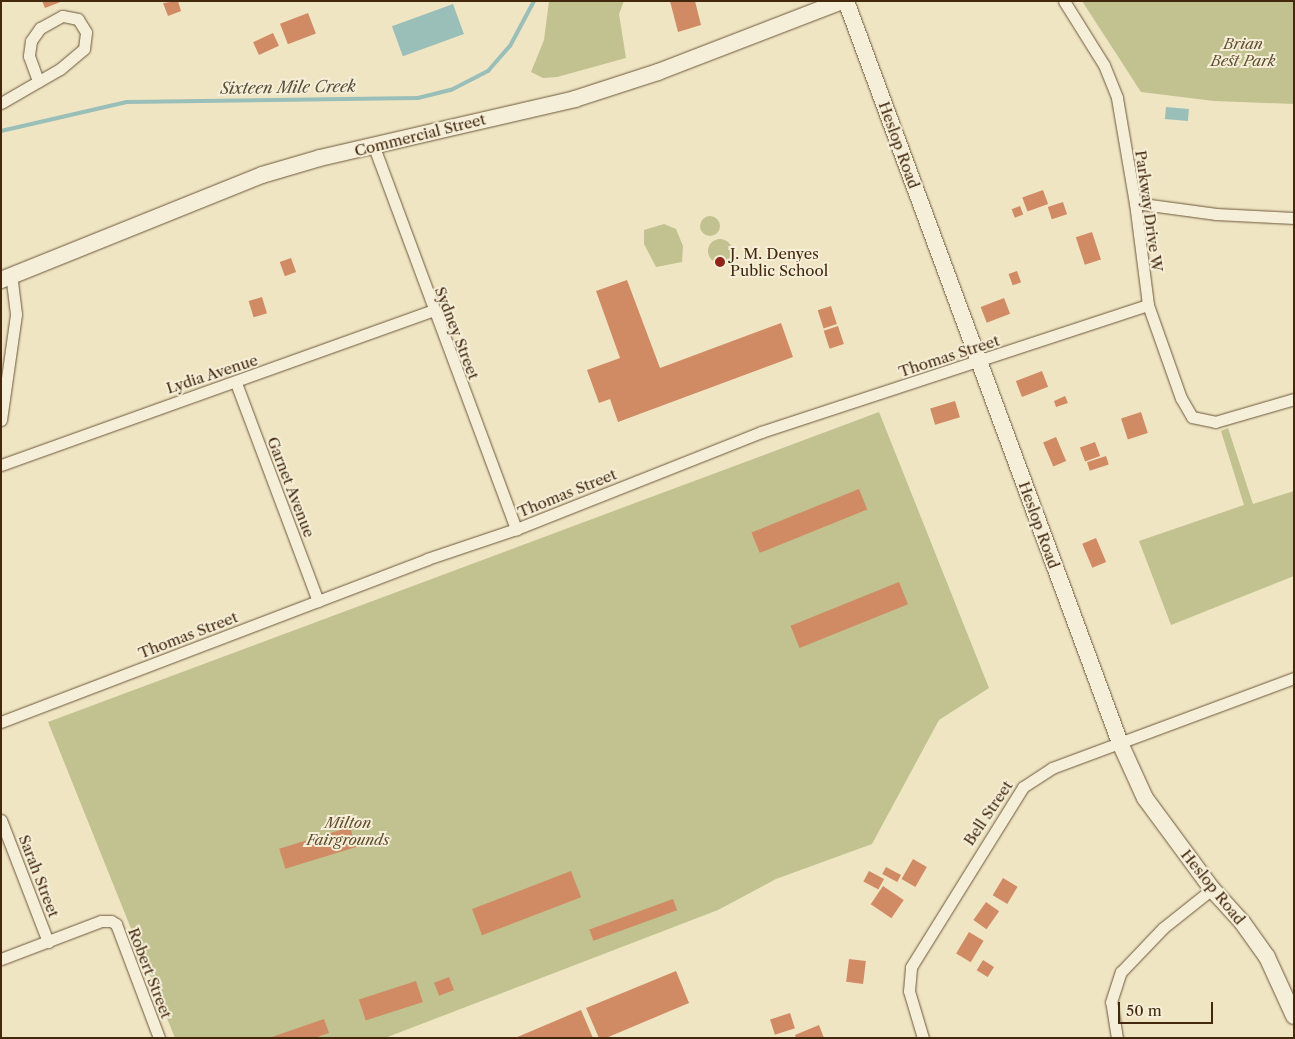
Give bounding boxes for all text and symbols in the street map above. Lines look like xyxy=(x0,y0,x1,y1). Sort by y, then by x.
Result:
park label: Brian Best Park xyxy=(1211,34,1275,69)
water label: Sixteen Mile Creek xyxy=(220,76,356,98)
street label: Heslop Road xyxy=(875,99,923,191)
street label: Commercial Street xyxy=(353,110,487,160)
street label: Parkway Drive W xyxy=(1131,149,1167,273)
place label: J. M. Denyes Public School xyxy=(730,244,828,279)
marker: J. M. Denyes Public School xyxy=(714,256,726,268)
street label: Sydney Street xyxy=(431,284,483,382)
street label: Thomas Street xyxy=(896,331,1002,381)
street label: Lydia Avenue xyxy=(164,351,260,397)
street label: Garnet Avenue xyxy=(263,434,319,540)
street label: Thomas Street xyxy=(515,465,619,521)
street label: Heslop Road xyxy=(1015,479,1063,571)
street label: Thomas Street xyxy=(136,608,240,662)
street label: Bell Street xyxy=(960,777,1016,849)
park label: Milton Fairgrounds xyxy=(306,813,390,848)
street label: Sarah Street xyxy=(15,832,63,920)
street label: Heslop Road xyxy=(1177,846,1249,928)
street label: Robert Street xyxy=(124,925,176,1021)
scale bar xyxy=(1120,992,1215,1024)
text: 50 m xyxy=(1126,1001,1162,1020)

